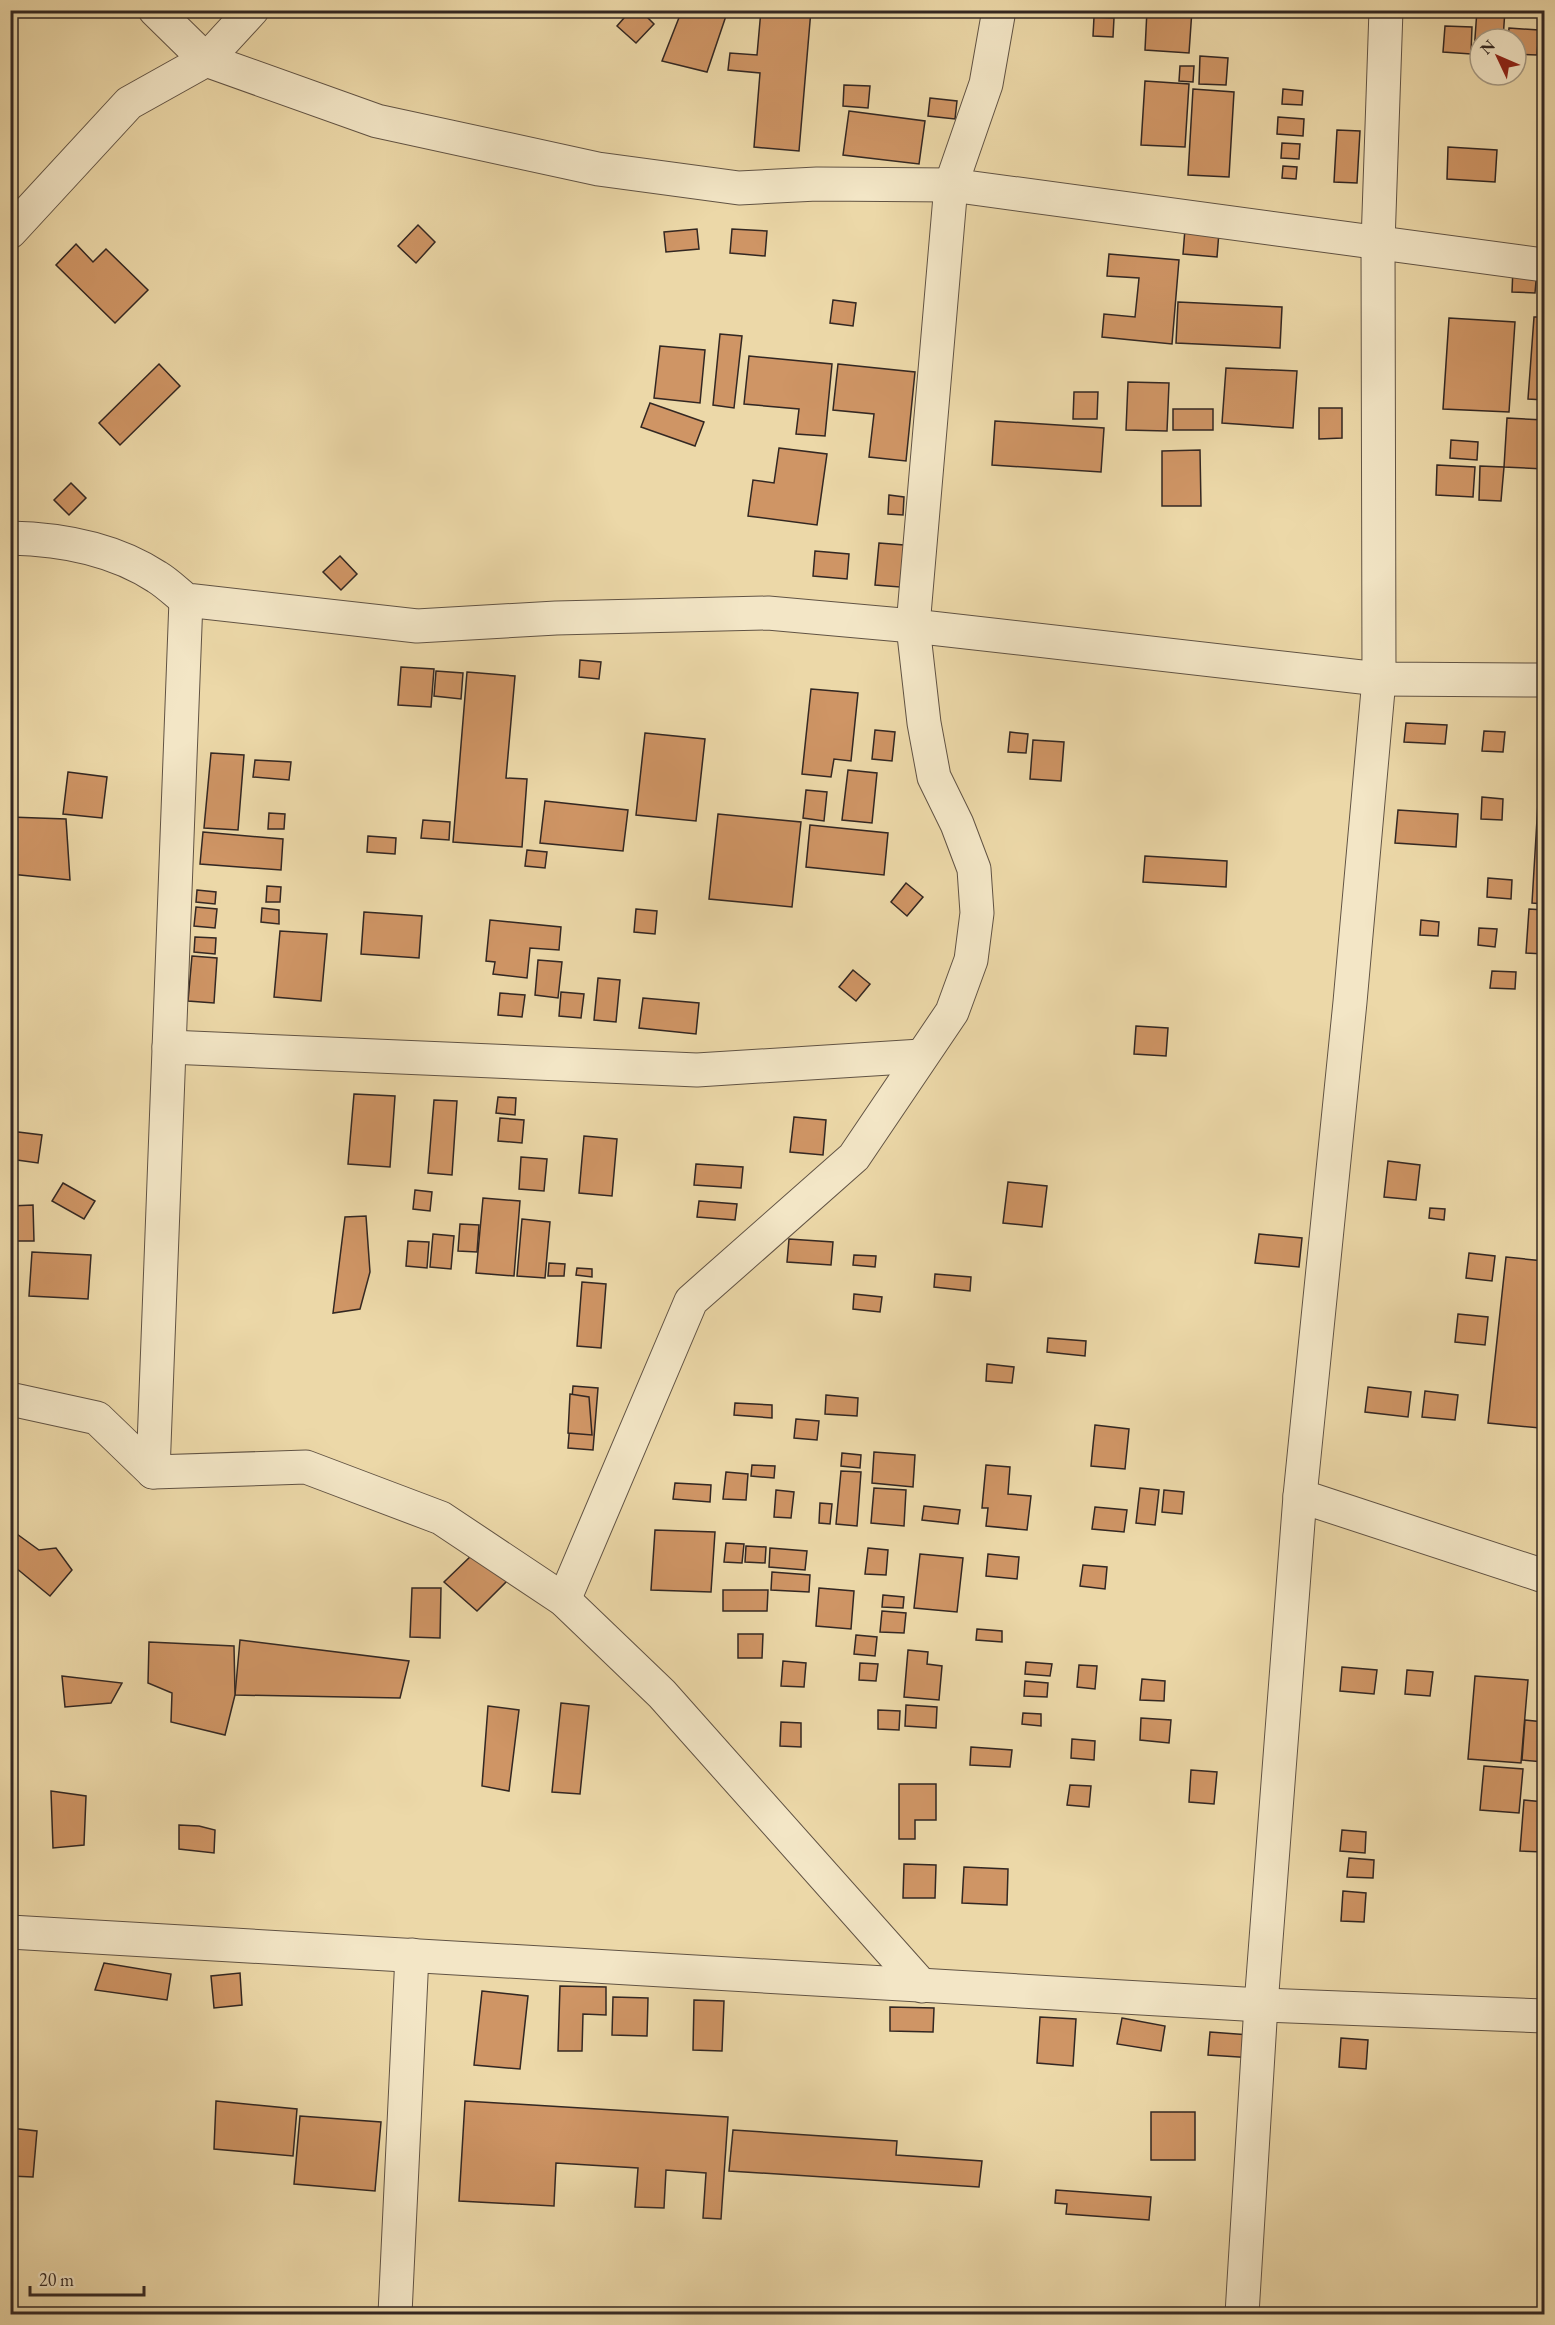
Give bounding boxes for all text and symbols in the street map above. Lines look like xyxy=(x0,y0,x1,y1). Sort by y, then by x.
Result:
north arrow xyxy=(1468,27,1528,87)
text: N xyxy=(1476,35,1500,59)
scale bar xyxy=(30,2259,144,2297)
text: 20 m xyxy=(39,2268,74,2291)

